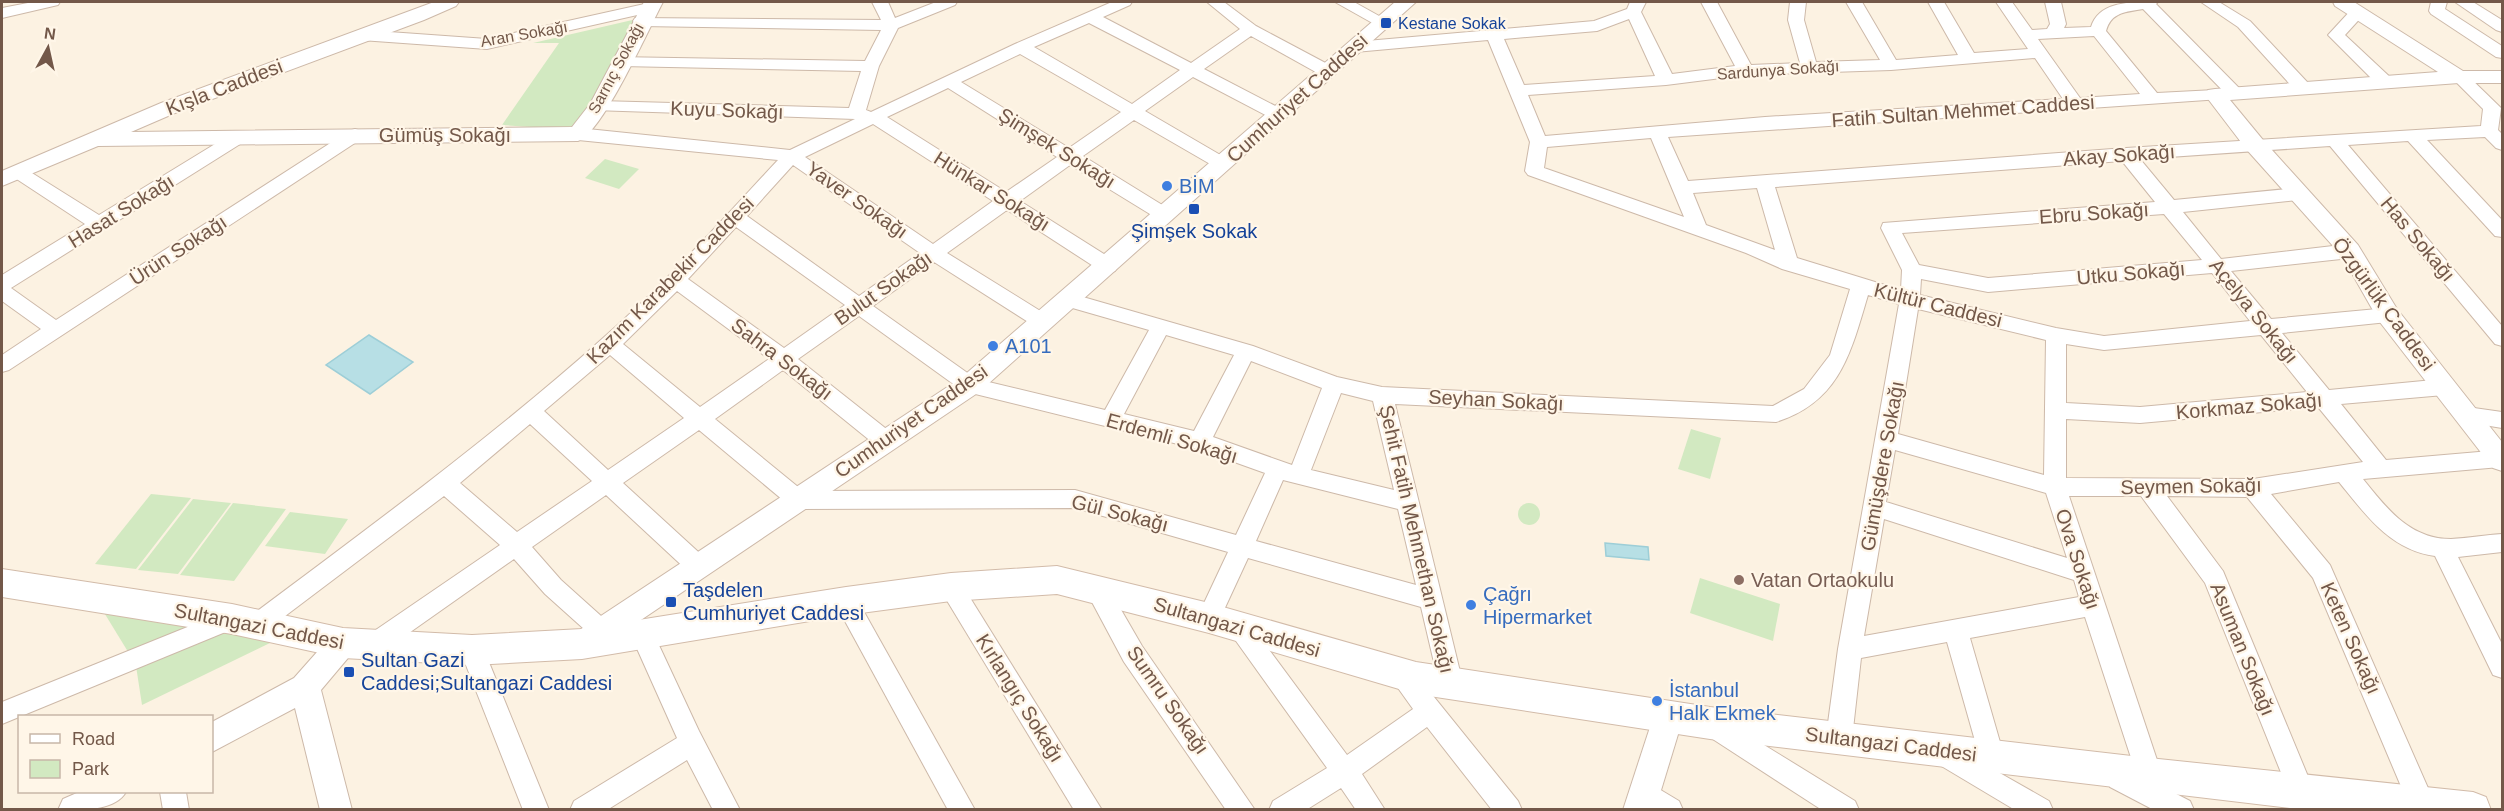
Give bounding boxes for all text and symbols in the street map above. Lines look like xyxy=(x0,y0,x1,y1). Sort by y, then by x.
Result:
place label: Kestane Sokak xyxy=(1398,15,1507,32)
marker: Kestane Sokak xyxy=(1379,16,1393,30)
north arrow xyxy=(18,18,78,78)
street label: Aran Sokağı xyxy=(479,18,569,50)
street label: Sarnıç Sokağı xyxy=(585,20,647,116)
text: N xyxy=(43,24,57,43)
street label: Cumhuriyet Caddesi xyxy=(1222,29,1372,167)
street label: Kışla Caddesi xyxy=(162,55,286,119)
street label: Sardunya Sokağı xyxy=(1716,57,1840,83)
street label: Fatih Sultan Mehmet Caddesi xyxy=(1831,91,2095,131)
street label: Kuyu Sokağı xyxy=(670,97,784,123)
street label: Şimşek Sokağı xyxy=(995,103,1119,193)
street label: Gümüş Sokağı xyxy=(379,124,511,146)
street label: Akay Sokağı xyxy=(2062,140,2176,170)
street label: Hünkar Sokağı xyxy=(930,147,1054,235)
street label: Yaver Sokağı xyxy=(802,157,912,243)
street label: Hasat Sokağı xyxy=(64,170,178,252)
place label: BİM xyxy=(1179,175,1215,197)
marker: BİM xyxy=(1160,179,1174,193)
street label: Kazım Karabekir Caddesi xyxy=(582,192,758,368)
street label: Has Sokağı xyxy=(2376,192,2460,286)
street label: Ebru Sokağı xyxy=(2038,198,2150,228)
marker: Şimşek Sokak xyxy=(1187,202,1201,216)
street label: Ürün Sokağı xyxy=(125,211,231,289)
place label: Şimşek Sokak xyxy=(1131,220,1258,242)
street label: Özgürlük Caddesi xyxy=(2328,233,2440,375)
street label: Bulut Sokağı xyxy=(830,246,936,330)
street label: Açelya Sokağı xyxy=(2205,254,2303,368)
street label: Utku Sokağı xyxy=(2076,257,2186,289)
street label: Kültür Caddesi xyxy=(1872,278,2004,332)
street label: Sahra Sokağı xyxy=(727,314,837,404)
place label: A101 xyxy=(1005,335,1052,357)
marker: A101 xyxy=(986,339,1000,353)
street label: Cumhuriyet Caddesi xyxy=(830,360,992,482)
street label: Gümüşdere Sokağı xyxy=(1856,379,1908,553)
street label: Seyhan Sokağı xyxy=(1428,385,1564,415)
street label: Korkmaz Sokağı xyxy=(2175,389,2323,423)
street label: Şehit Fatih Mehmethan Sokağı xyxy=(1375,403,1459,675)
street label: Erdemli Sokağı xyxy=(1104,409,1240,467)
street label: Seymen Sokağı xyxy=(2120,474,2262,498)
street label: Gül Sokağı xyxy=(1069,490,1171,536)
street label: Ova Sokağı xyxy=(2051,506,2105,612)
place label: Vatan Ortaokulu xyxy=(1751,569,1894,591)
marker: Vatan Ortaokulu xyxy=(1732,573,1746,587)
place label: Taşdelen Cumhuriyet Caddesi xyxy=(683,579,864,624)
street label: Asuman Sokağı xyxy=(2206,579,2280,719)
street label: Keten Sokağı xyxy=(2317,579,2385,697)
place label: Çağrı Hipermarket xyxy=(1483,583,1592,628)
street label: Sultangazi Caddesi xyxy=(1151,593,1323,661)
marker: Taşdelen Cumhuriyet Caddesi xyxy=(664,595,678,609)
marker: Çağrı Hipermarket xyxy=(1464,598,1478,612)
street label: Sultangazi Caddesi xyxy=(172,599,346,653)
street label: Kırlangıç Sokağı xyxy=(972,630,1068,766)
street label: Sumru Sokağı xyxy=(1123,642,1213,758)
place label: Sultan Gazi Caddesi;Sultangazi Caddesi xyxy=(361,649,612,694)
marker: Sultan Gazi Caddesi;Sultangazi Caddesi xyxy=(342,665,356,679)
place label: İstanbul Halk Ekmek xyxy=(1669,679,1777,724)
marker: İstanbul Halk Ekmek xyxy=(1650,694,1664,708)
legend xyxy=(18,715,213,793)
street label: Sultangazi Caddesi xyxy=(1804,723,1978,765)
text: Road xyxy=(72,729,115,749)
text: Park xyxy=(72,759,110,779)

